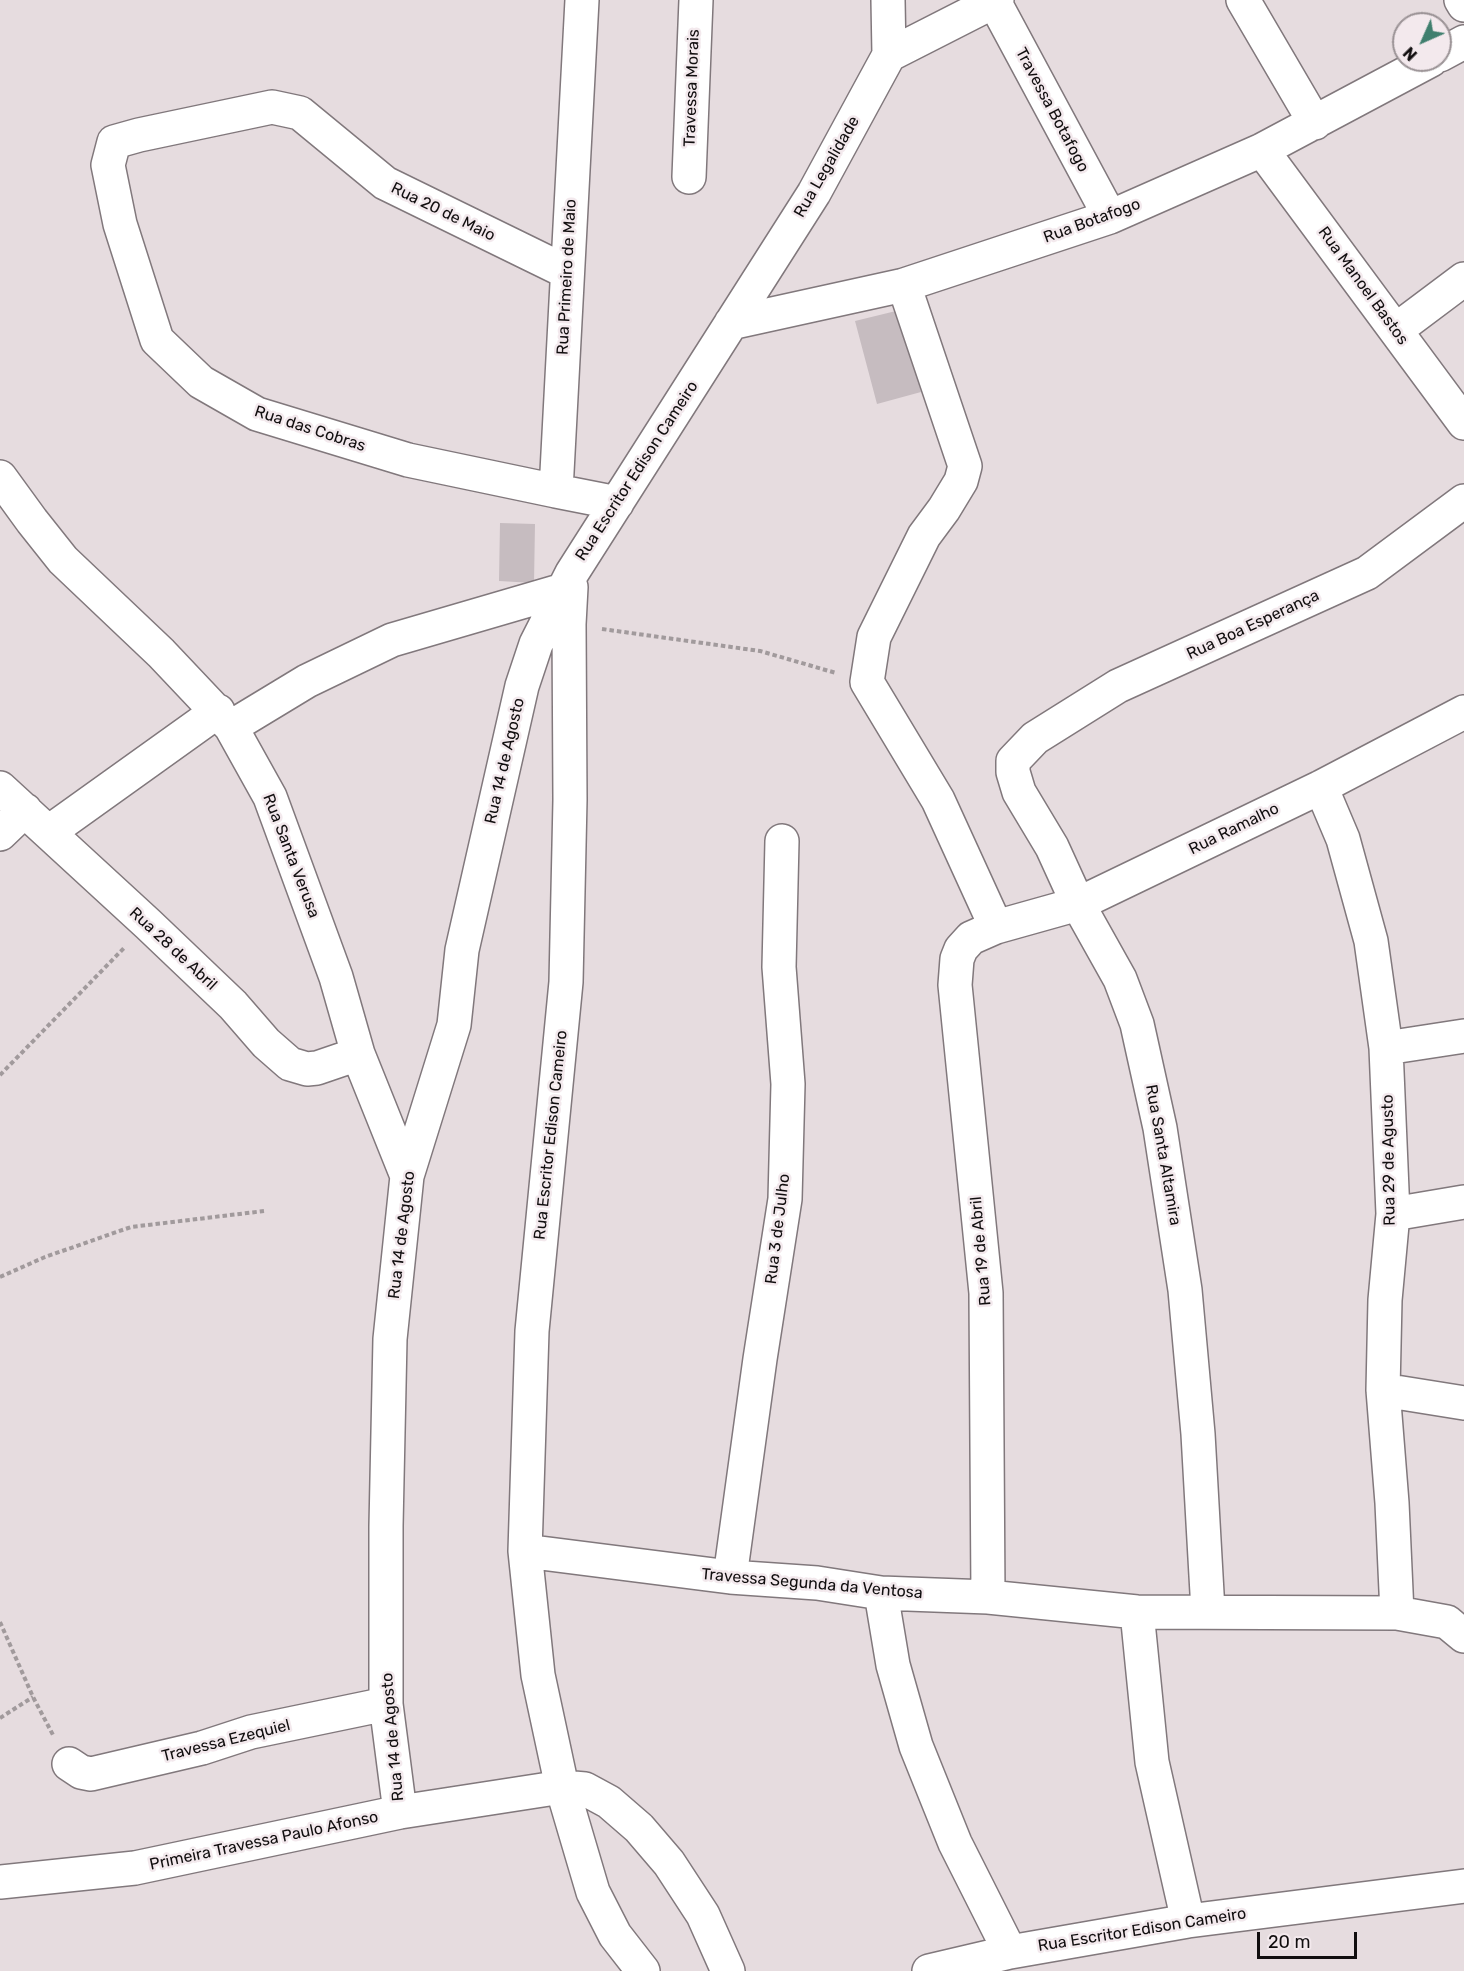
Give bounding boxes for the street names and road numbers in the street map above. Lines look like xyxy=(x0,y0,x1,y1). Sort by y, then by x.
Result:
street label: Travessa Morais xyxy=(680,29,704,147)
street label: Travessa Botafogo xyxy=(1011,45,1093,175)
street label: Rua Legalidade xyxy=(790,113,864,221)
street label: Rua 20 de Maio xyxy=(388,179,498,245)
street label: Rua Botafogo xyxy=(1041,195,1143,247)
street label: Rua Primeiro de Maio xyxy=(553,199,581,355)
street label: Rua Manoel Bastos xyxy=(1314,223,1412,349)
street label: Rua Escritor Edison Cameiro xyxy=(572,377,702,565)
street label: Rua das Cobras xyxy=(252,402,368,456)
street label: Rua Boa Esperança xyxy=(1184,586,1322,664)
street label: Rua 14 de Agosto xyxy=(481,696,529,826)
street label: Rua Santa Verusa xyxy=(258,791,324,921)
street label: Rua Ramalho xyxy=(1186,799,1282,859)
street label: Rua 28 de Abril xyxy=(125,904,221,994)
street label: Rua Escritor Edison Cameiro xyxy=(530,1029,572,1241)
street label: Rua Santa Altamira xyxy=(1141,1083,1185,1227)
street label: Rua 29 de Agusto xyxy=(1378,1094,1400,1226)
street label: Rua 14 de Agosto xyxy=(385,1170,419,1300)
street label: Rua 3 de Julho xyxy=(762,1173,794,1285)
street label: Rua 19 de Abril xyxy=(967,1196,995,1306)
street label: Travessa Segunda da Ventosa xyxy=(701,1565,923,1603)
street label: Rua 14 de Agosto xyxy=(378,1672,408,1802)
street label: Travessa Ezequiel xyxy=(160,1716,292,1766)
street label: Primeira Travessa Paulo Afonso xyxy=(148,1807,380,1875)
street label: Rua Escritor Edison Cameiro xyxy=(1037,1904,1247,1956)

